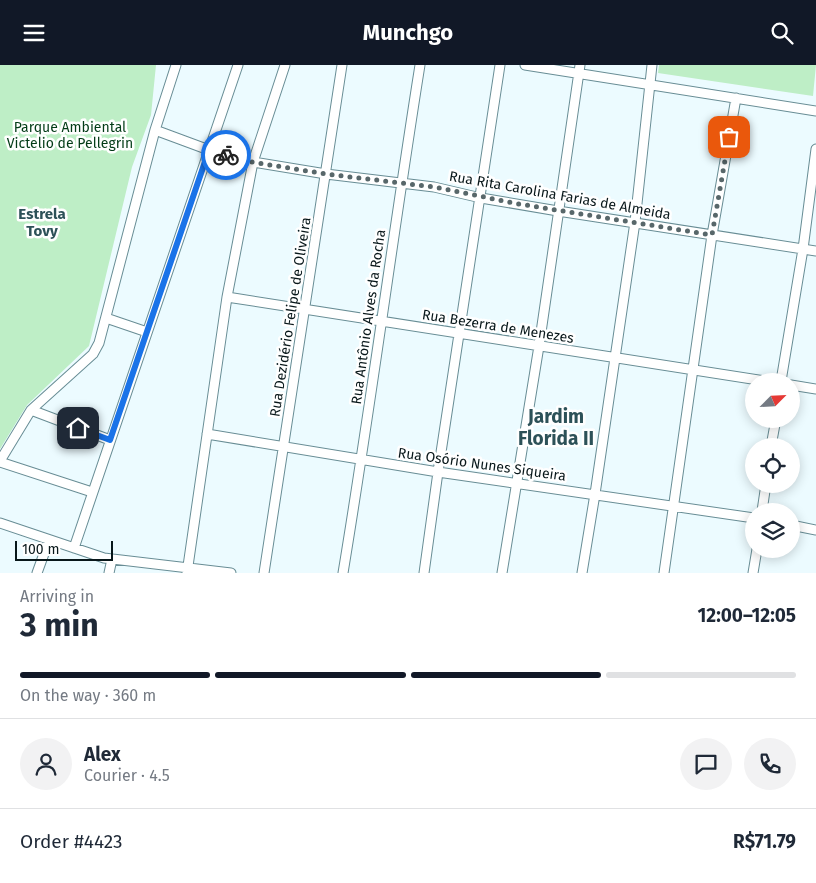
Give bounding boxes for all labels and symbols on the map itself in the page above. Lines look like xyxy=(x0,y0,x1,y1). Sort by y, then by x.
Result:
pin xyxy=(708,116,750,158)
park label: Parque Ambiental Victelio de Pellegrin xyxy=(7,119,133,152)
courier xyxy=(201,130,251,180)
street label: Rua Rita Carolina Farias de Almeida xyxy=(448,168,672,223)
district label: Estrela Tovy xyxy=(18,205,66,240)
street label: Rua Dezidério Felipe de Oliveira xyxy=(266,216,315,418)
street label: Rua Antônio Alves da Rocha xyxy=(348,228,389,406)
street label: Rua Bezerra de Menezes xyxy=(421,306,575,347)
north arrow xyxy=(745,373,800,427)
district label: Jardim Florida II xyxy=(518,405,594,450)
pin xyxy=(57,407,99,449)
street label: Rua Osório Nunes Siqueira xyxy=(397,444,567,485)
scale bar xyxy=(15,538,112,561)

